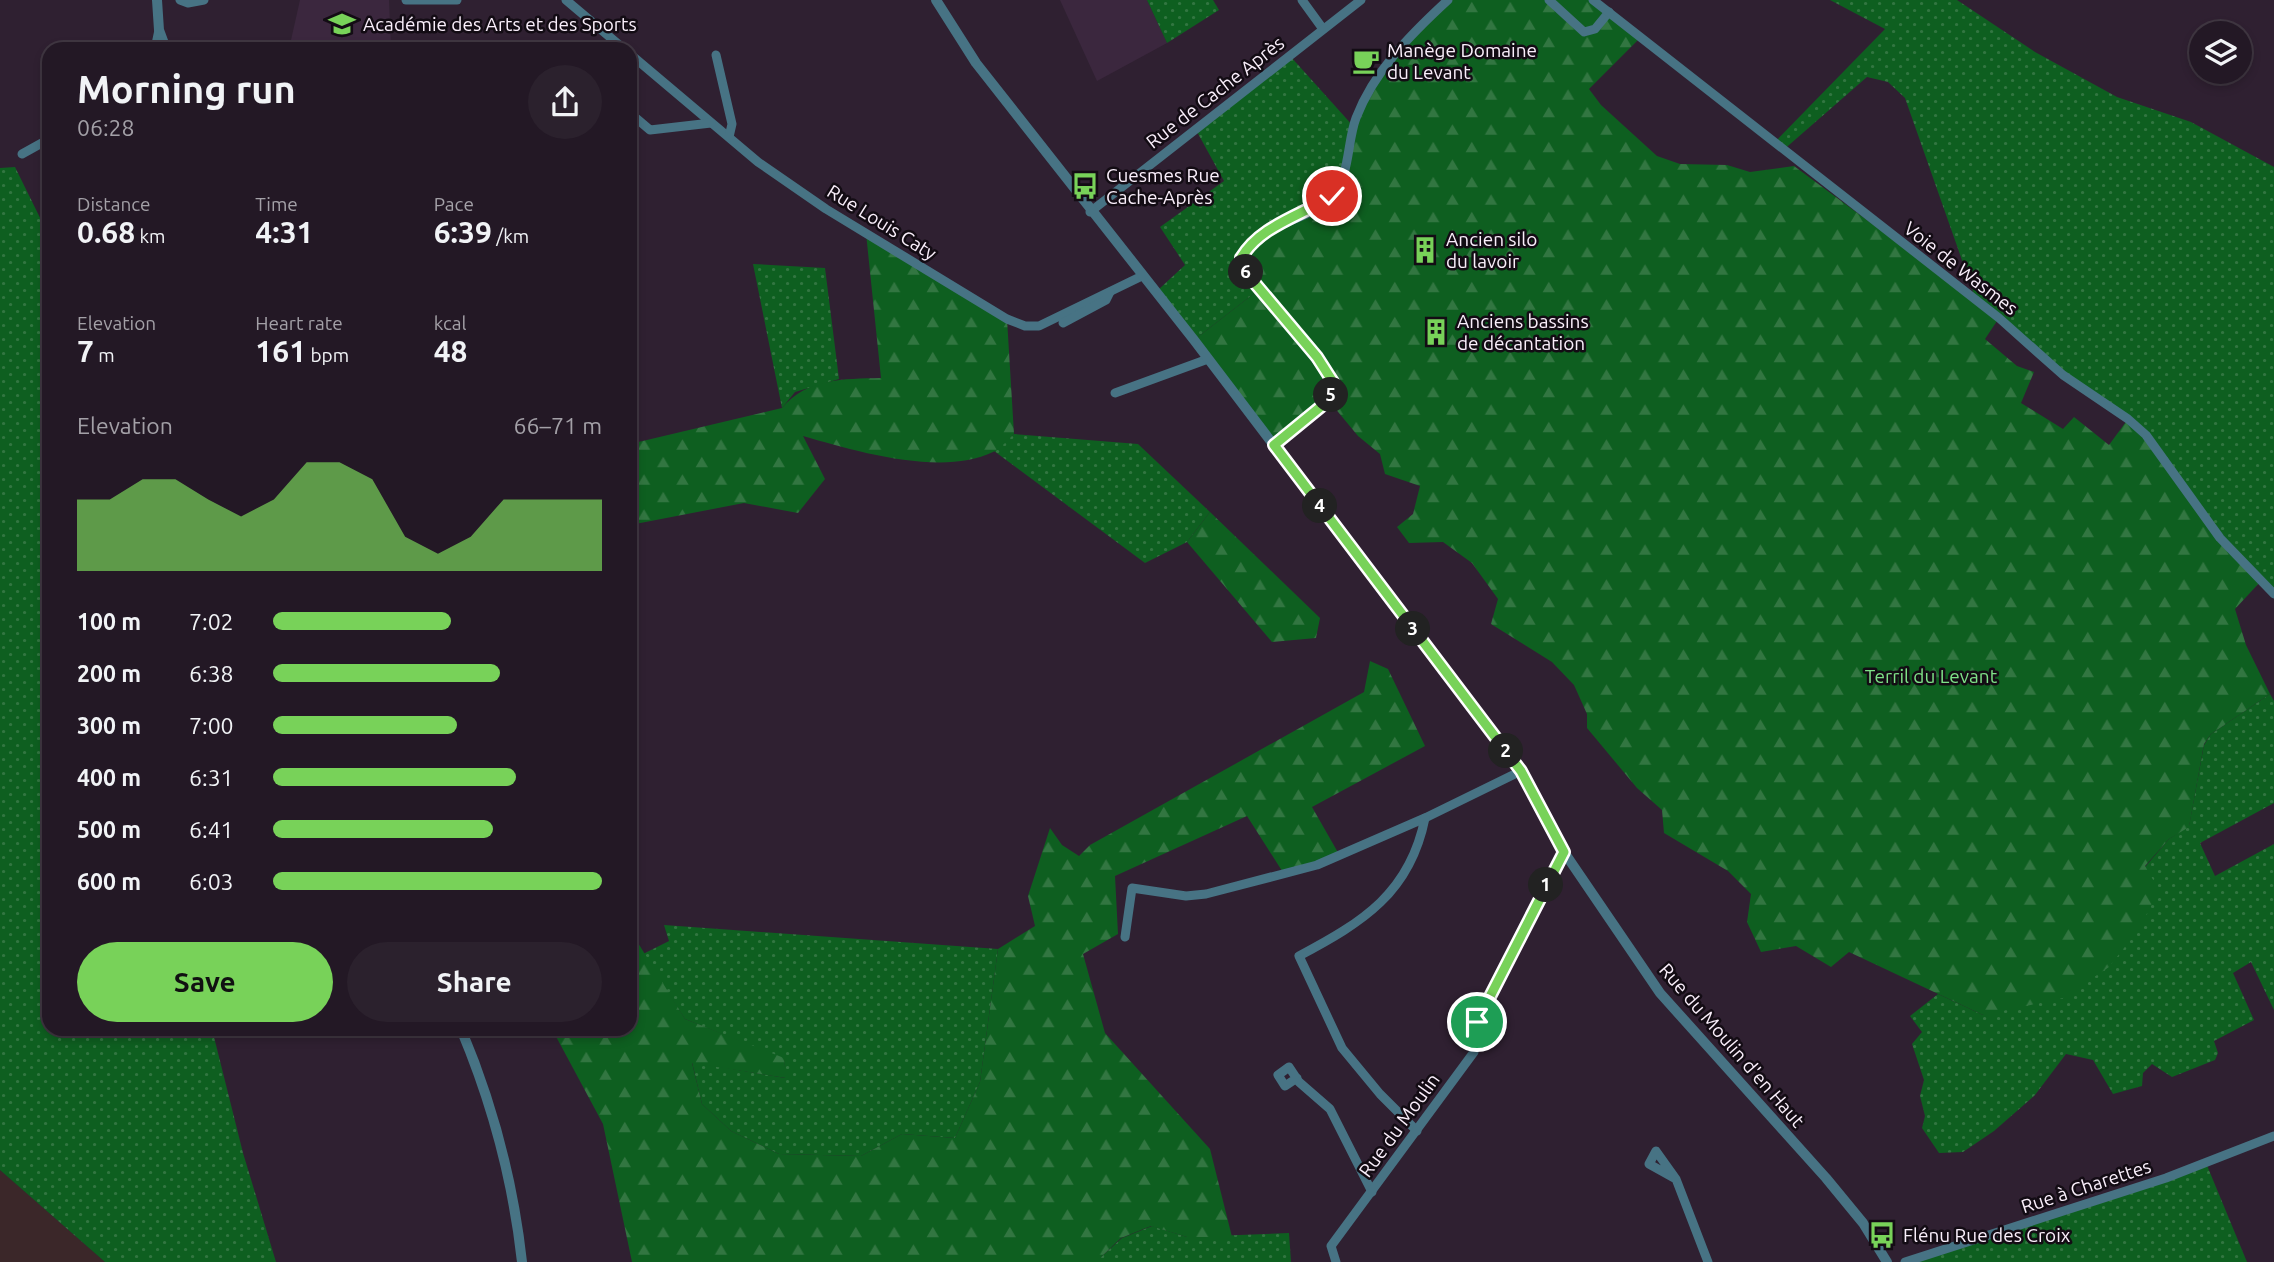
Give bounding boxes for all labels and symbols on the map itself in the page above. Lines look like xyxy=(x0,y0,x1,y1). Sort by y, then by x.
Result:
school or university icon: Académie des Arts et des Sports xyxy=(327,9,357,39)
place label: Académie des Arts et des Sports xyxy=(363,13,637,35)
street label: Rue de Cache Après xyxy=(1142,31,1288,153)
place label: Manège Domaine du Levant xyxy=(1387,39,1537,83)
cafe icon: Manège Domaine du Levant xyxy=(1351,46,1381,76)
place label: Cuesmes Rue Cache-Après xyxy=(1106,164,1220,208)
pin xyxy=(1302,166,1362,226)
bus stop icon: Cuesmes Rue Cache-Après xyxy=(1070,171,1100,201)
street label: Rue Louis Caty xyxy=(823,180,941,264)
street label: Voie de Wasmes xyxy=(1900,217,2022,319)
place label: Ancien silo du lavoir xyxy=(1446,228,1537,272)
building icon: Ancien silo du lavoir xyxy=(1410,235,1440,265)
pin: 6 xyxy=(1228,254,1264,290)
place label: Anciens bassins de décantation xyxy=(1457,310,1589,354)
building icon: Anciens bassins de décantation xyxy=(1421,317,1451,347)
pin: 5 xyxy=(1314,378,1348,412)
pin: 4 xyxy=(1302,489,1338,524)
pin: 3 xyxy=(1396,612,1430,646)
park label: Terril du Levant xyxy=(1865,665,1998,687)
pin: 2 xyxy=(1488,734,1524,768)
pin: 1 xyxy=(1528,868,1564,903)
street label: Rue du Moulin d'en Haut xyxy=(1655,959,1809,1132)
pin xyxy=(1447,992,1507,1052)
street label: Rue du Moulin xyxy=(1354,1069,1444,1181)
street label: Rue à Charettes xyxy=(2018,1155,2154,1217)
bus stop icon: Flénu Rue des Croix xyxy=(1867,1220,1897,1250)
place label: Flénu Rue des Croix xyxy=(1903,1224,2071,1246)

